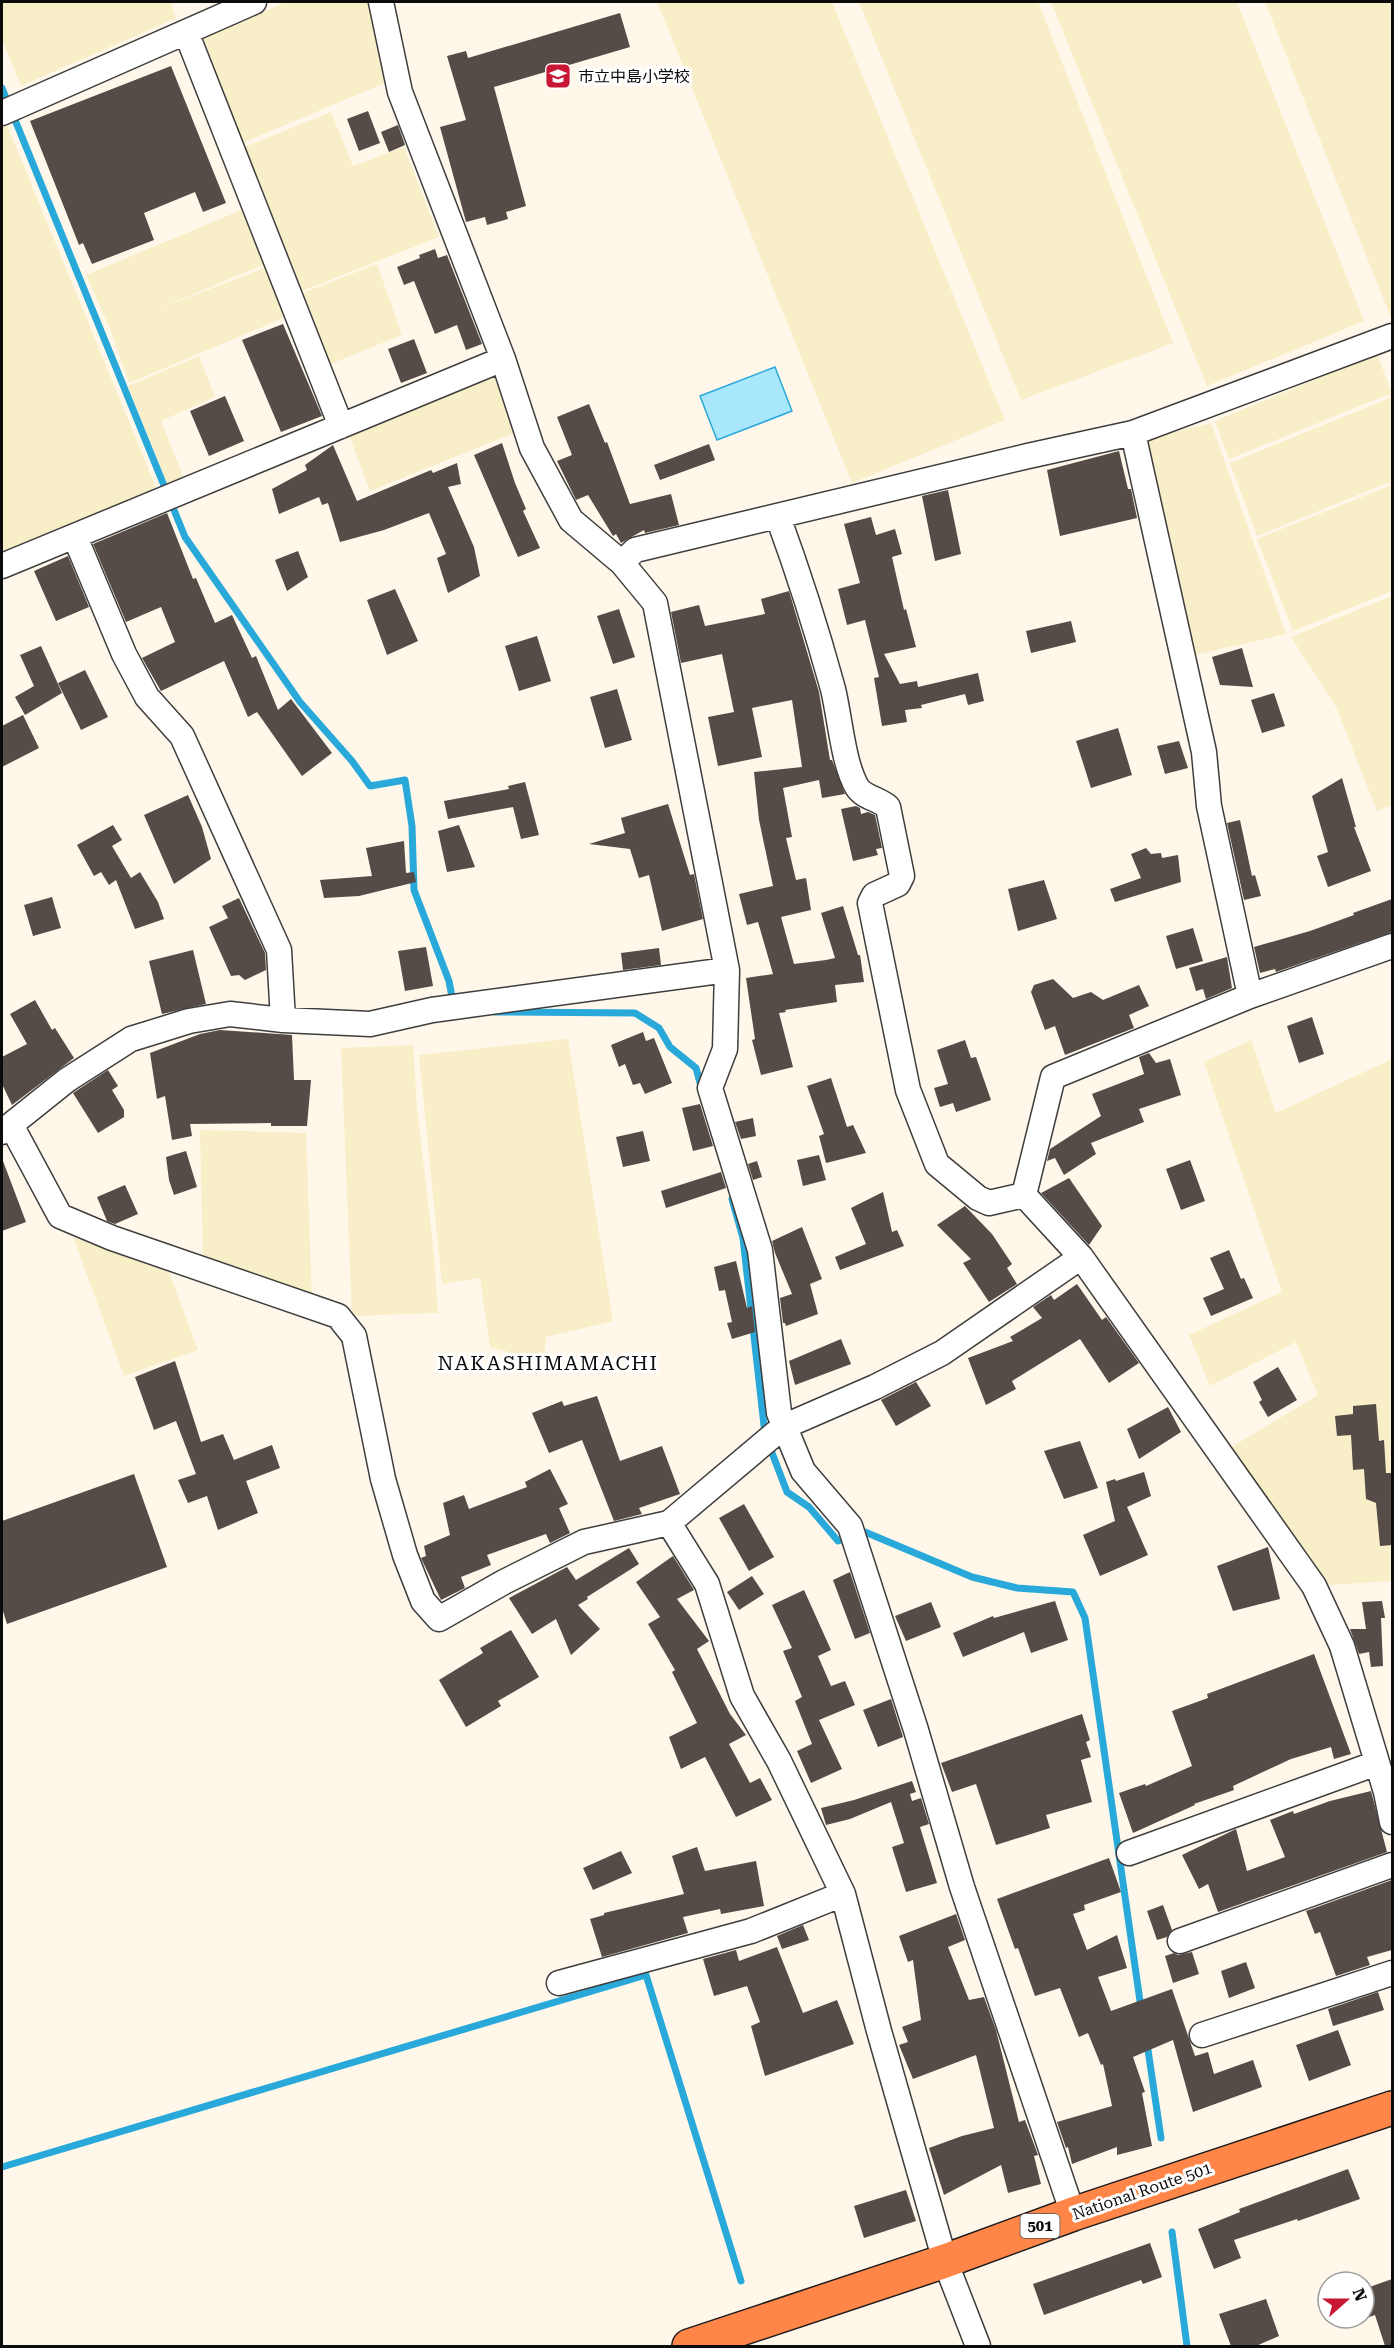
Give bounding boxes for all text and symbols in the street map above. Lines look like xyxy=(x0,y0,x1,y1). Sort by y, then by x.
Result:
school or university icon: 市立中島小学校 xyxy=(543,61,573,91)
place label: 市立中島小学校 xyxy=(578,67,690,86)
district label: NAKASHIMAMACHI xyxy=(438,1351,658,1375)
street label: National Route 501 xyxy=(1070,2158,1214,2224)
road number: 501 xyxy=(1020,2214,1060,2238)
north arrow xyxy=(1316,2270,1376,2330)
text: N xyxy=(1348,2286,1371,2304)

